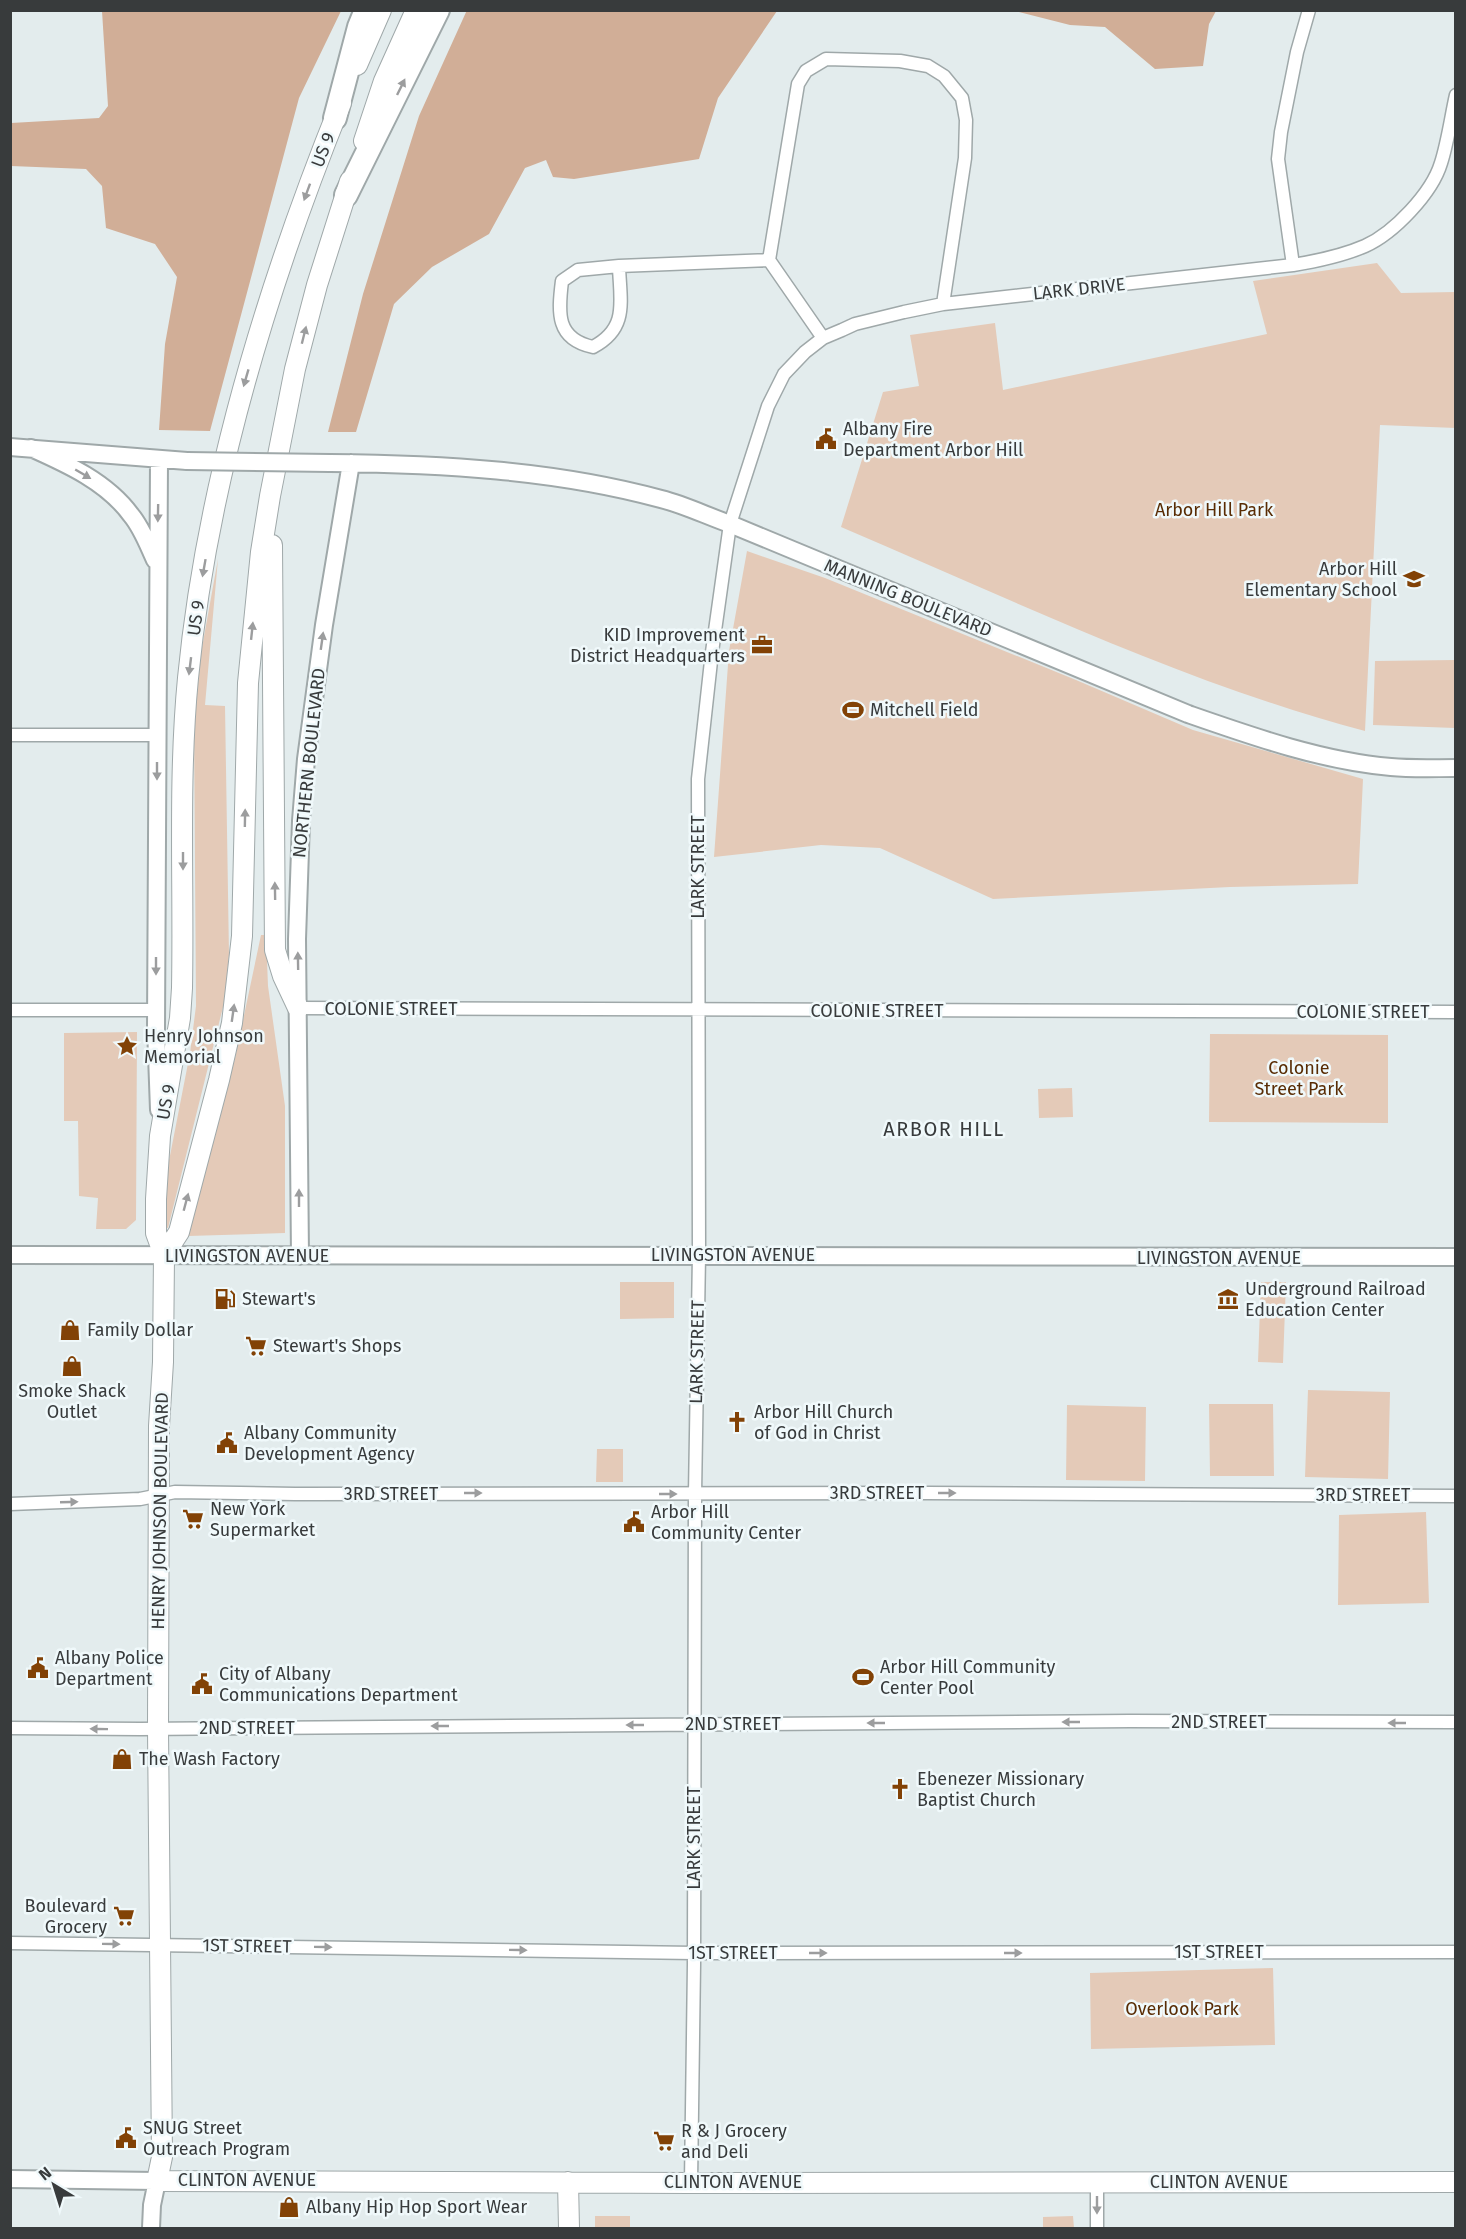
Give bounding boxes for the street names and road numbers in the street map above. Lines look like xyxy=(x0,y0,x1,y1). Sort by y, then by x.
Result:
street label: US 9 xyxy=(306,129,340,171)
street label: LARK DRIVE xyxy=(1032,273,1126,305)
street label: MANNING BOULEVARD xyxy=(821,554,995,642)
street label: US 9 xyxy=(183,599,209,637)
street label: NORTHERN BOULEVARD xyxy=(288,667,330,859)
street label: LARK STREET xyxy=(687,814,709,919)
street label: COLONIE STREET xyxy=(325,998,458,1020)
street label: COLONIE STREET xyxy=(811,1000,944,1022)
street label: COLONIE STREET xyxy=(1297,1001,1430,1023)
street label: US 9 xyxy=(152,1082,180,1122)
street label: LIVINGSTON AVENUE xyxy=(651,1244,815,1266)
street label: LIVINGSTON AVENUE xyxy=(165,1245,329,1267)
street label: LIVINGSTON AVENUE xyxy=(1137,1247,1301,1269)
street label: LARK STREET xyxy=(685,1299,709,1404)
street label: HENRY JOHNSON BOULEVARD xyxy=(147,1392,173,1630)
street label: 3RD STREET xyxy=(830,1482,925,1504)
street label: 3RD STREET xyxy=(344,1483,439,1505)
street label: 3RD STREET xyxy=(1316,1484,1411,1506)
street label: 2ND STREET xyxy=(1171,1711,1268,1733)
street label: 2ND STREET xyxy=(685,1713,782,1735)
street label: 2ND STREET xyxy=(199,1717,296,1739)
street label: LARK STREET xyxy=(683,1785,705,1890)
street label: 1ST STREET xyxy=(202,1934,293,1958)
street label: 1ST STREET xyxy=(1174,1941,1264,1963)
street label: 1ST STREET xyxy=(688,1942,778,1964)
street label: CLINTON AVENUE xyxy=(178,2169,316,2191)
street label: CLINTON AVENUE xyxy=(664,2171,802,2193)
street label: CLINTON AVENUE xyxy=(1150,2171,1288,2193)

